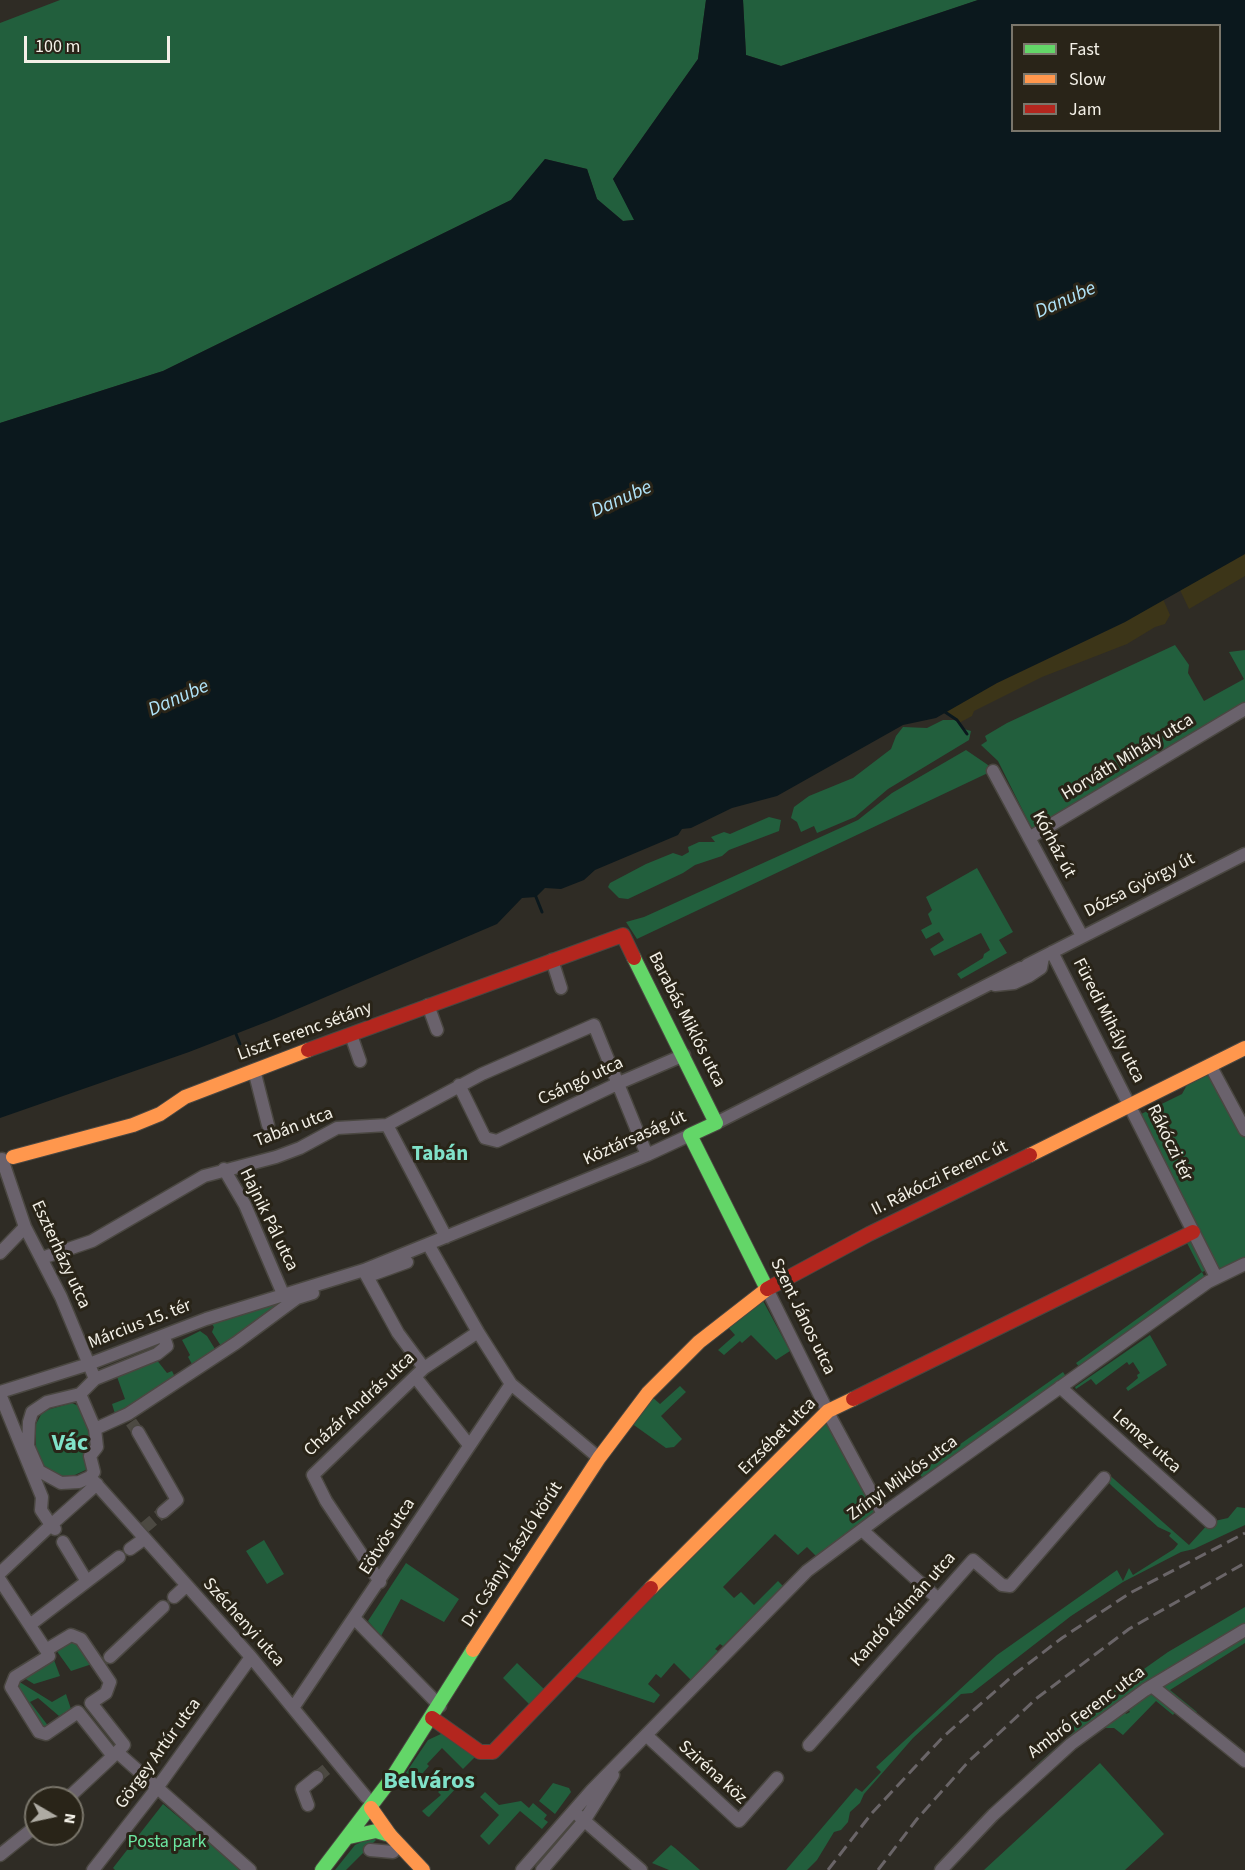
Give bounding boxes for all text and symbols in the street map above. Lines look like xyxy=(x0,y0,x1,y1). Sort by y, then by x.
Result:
scale bar xyxy=(27,24,172,62)
legend xyxy=(1011,24,1221,132)
text: 100 m xyxy=(35,34,80,59)
text: Fast xyxy=(1069,37,1100,62)
text: Slow xyxy=(1069,67,1106,92)
text: Jam xyxy=(1069,97,1102,122)
water label: Danube xyxy=(1032,277,1100,325)
water label: Danube xyxy=(588,476,656,524)
water label: Danube xyxy=(145,675,213,723)
street label: Horváth Mihály utca xyxy=(1058,710,1198,806)
street label: Kórház út xyxy=(1026,808,1080,882)
street label: Dózsa György út xyxy=(1081,849,1199,923)
street label: Barabás Miklós utca xyxy=(643,949,729,1091)
street label: Füredi Mihály utca xyxy=(1067,955,1149,1087)
street label: Liszt Ferenc sétány xyxy=(235,998,375,1066)
street label: Csángó utca xyxy=(535,1053,627,1111)
street label: Rákóczi tér xyxy=(1141,1101,1197,1185)
street label: Tabán utca xyxy=(252,1103,336,1153)
street label: Köztársaság út xyxy=(580,1107,690,1171)
street label: II. Rákóczi Ferenc út xyxy=(868,1137,1012,1221)
district label: Tabán xyxy=(412,1142,468,1168)
street label: Hajnik Pál utca xyxy=(234,1165,302,1275)
street label: Eszterházy utca xyxy=(26,1197,94,1313)
street label: Szent János utca xyxy=(765,1255,839,1379)
street label: Március 15. tér xyxy=(85,1295,195,1355)
street label: Cházár András utca xyxy=(300,1348,420,1462)
street label: Erzsébet utca xyxy=(735,1394,821,1480)
street label: Lemez utca xyxy=(1107,1405,1185,1479)
district label: Vác xyxy=(52,1431,88,1459)
street label: Zrínyi Miklós utca xyxy=(844,1432,962,1526)
street label: Dr. Csányi László körút xyxy=(458,1478,568,1632)
street label: Eötvös utca xyxy=(355,1495,421,1579)
street label: Kandó Kálmán utca xyxy=(847,1548,961,1672)
street label: Széchenyi utca xyxy=(198,1574,288,1672)
street label: Ambró Ferenc utca xyxy=(1024,1662,1150,1764)
street label: Görgey Artúr utca xyxy=(112,1695,206,1813)
street label: Sziréna köz xyxy=(673,1737,751,1809)
district label: Belváros xyxy=(383,1769,475,1797)
north arrow xyxy=(24,1786,84,1846)
text: N xyxy=(58,1812,82,1825)
park label: Posta park xyxy=(127,1832,207,1854)

